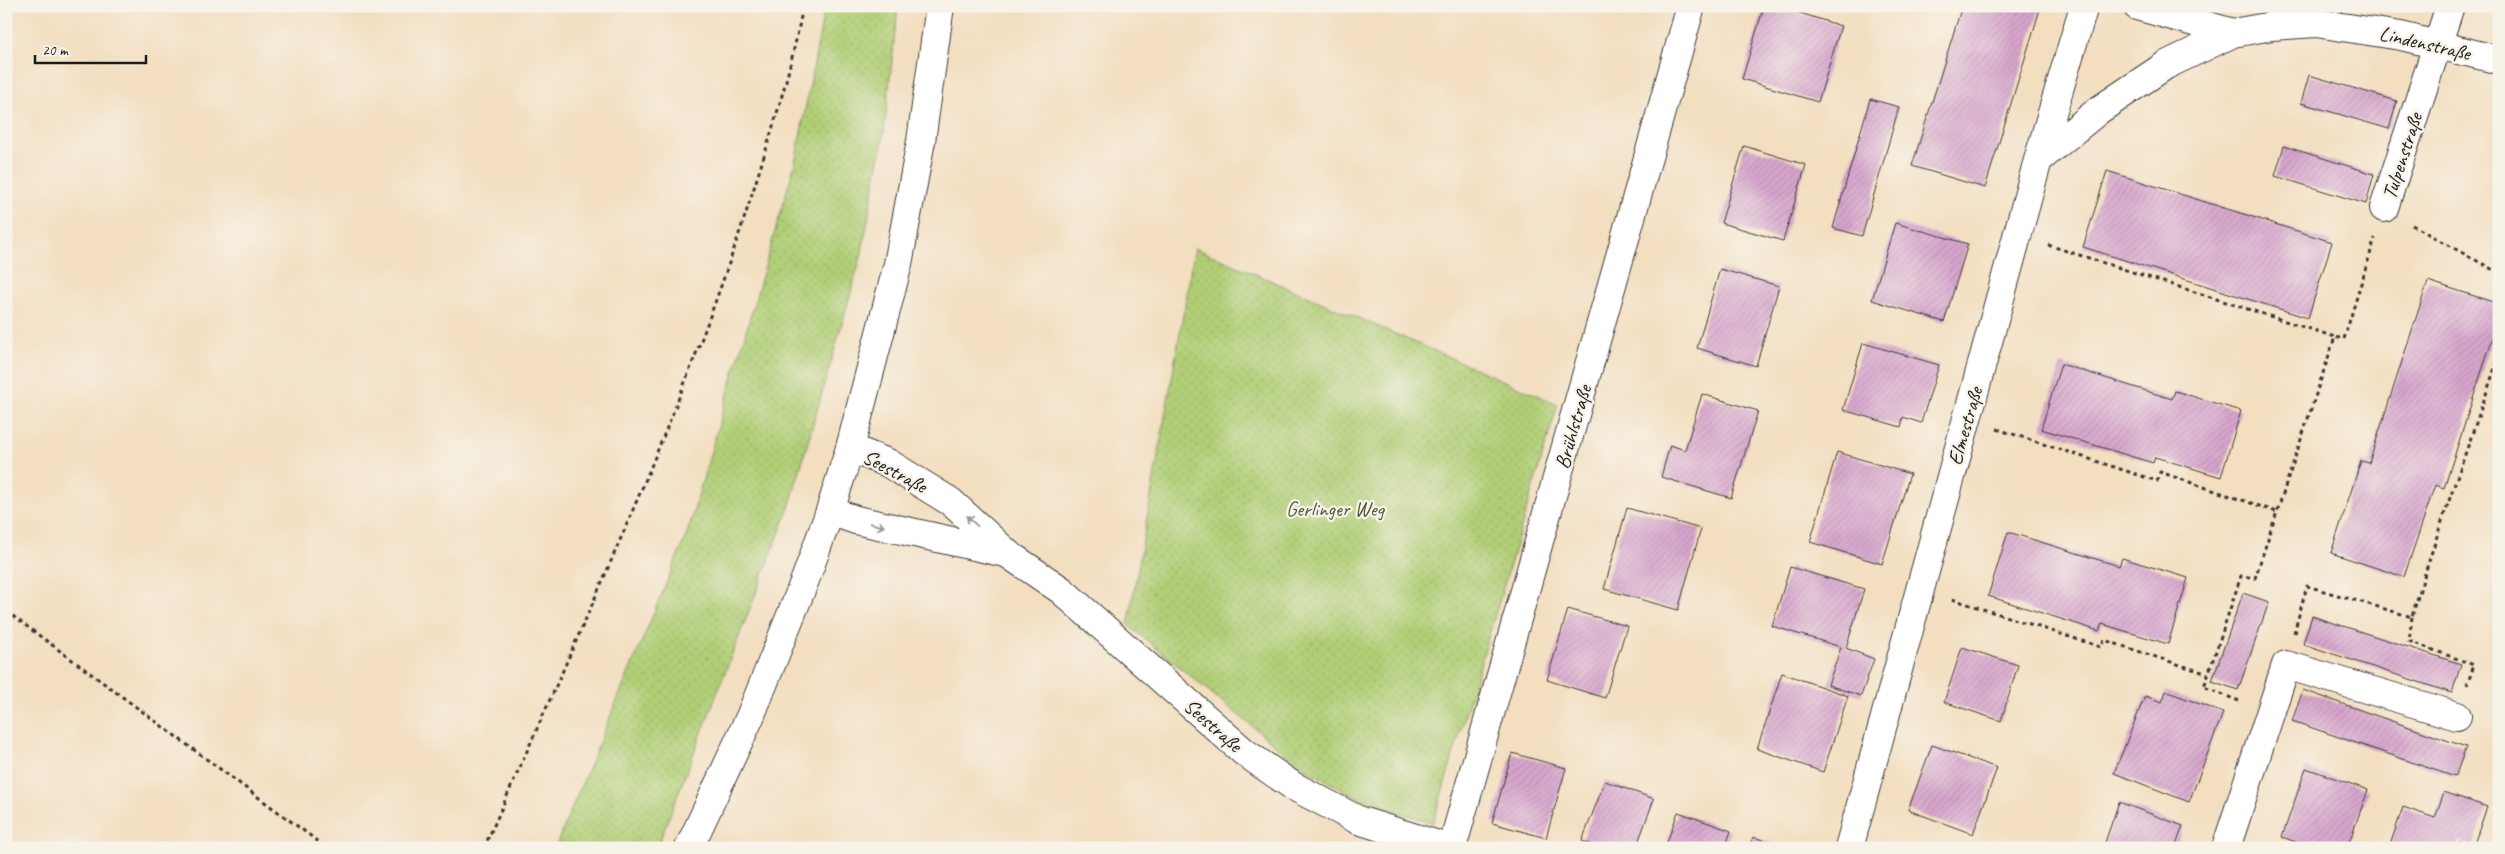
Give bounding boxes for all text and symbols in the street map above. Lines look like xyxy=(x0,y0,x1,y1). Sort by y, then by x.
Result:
street label: Lindenstraße xyxy=(2377,20,2475,67)
scale bar xyxy=(35,32,146,64)
text: 20 m xyxy=(42,41,69,60)
street label: Tulpenstraße xyxy=(2376,108,2429,202)
street label: Brühlstraße xyxy=(1549,380,1598,472)
street label: Elmestraße xyxy=(1942,382,1989,468)
street label: Seestraße xyxy=(858,443,933,500)
park label: Gerlinger Weg xyxy=(1286,496,1386,522)
one-way arrow xyxy=(965,515,978,527)
one-way arrow xyxy=(868,521,884,530)
street label: Seestraße xyxy=(1178,693,1249,759)

